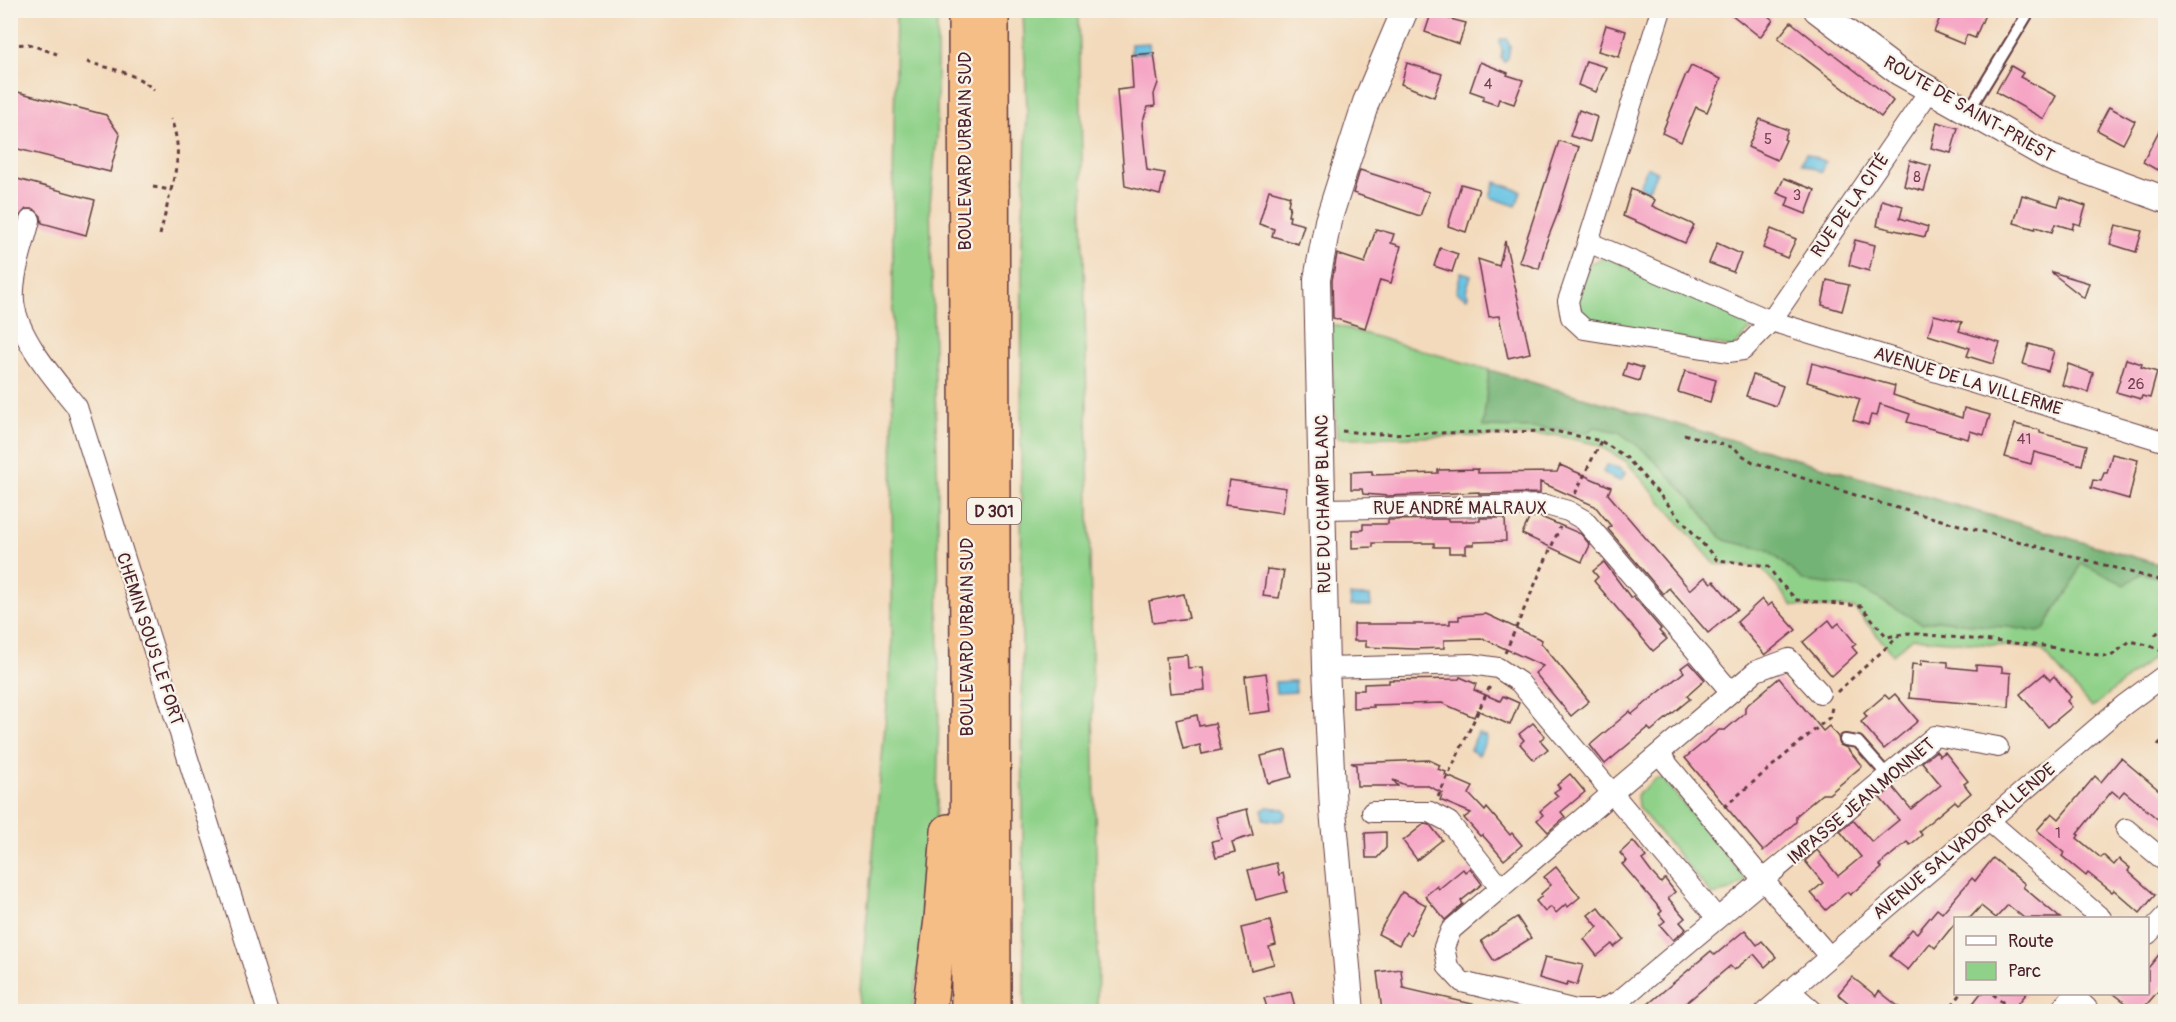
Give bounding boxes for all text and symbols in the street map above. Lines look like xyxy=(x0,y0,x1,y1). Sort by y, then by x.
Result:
street label: ROUTE DE SAINT-PRIEST xyxy=(1879,51,2058,168)
street label: BOULEVARD URBAIN SUD xyxy=(954,52,977,250)
house number: 4 xyxy=(1484,75,1493,94)
house number: 5 xyxy=(1764,130,1772,149)
street label: RUE DE LA CITÉ xyxy=(1806,149,1895,262)
house number: 8 xyxy=(1913,168,1921,187)
house number: 3 xyxy=(1793,186,1801,205)
street label: AVENUE DE LA VILLERME xyxy=(1871,342,2065,421)
house number: 26 xyxy=(2127,375,2145,394)
street label: RUE DU CHAMP BLANC xyxy=(1310,414,1337,594)
house number: 41 xyxy=(2017,430,2031,449)
street label: RUE ANDRÉ MALRAUX xyxy=(1373,497,1547,520)
road number: D 301 xyxy=(967,498,1021,524)
street label: BOULEVARD URBAIN SUD xyxy=(956,538,979,736)
street label: CHEMIN SOUS LE FORT xyxy=(111,550,188,728)
street label: IMPASSE JEAN MONNET xyxy=(1783,733,1940,870)
street label: AVENUE SALVADOR ALLENDE xyxy=(1868,758,2061,925)
house number: 1 xyxy=(2055,824,2061,843)
legend xyxy=(1954,917,2149,995)
text: Route xyxy=(2008,930,2053,953)
text: Parc xyxy=(2008,960,2041,983)

